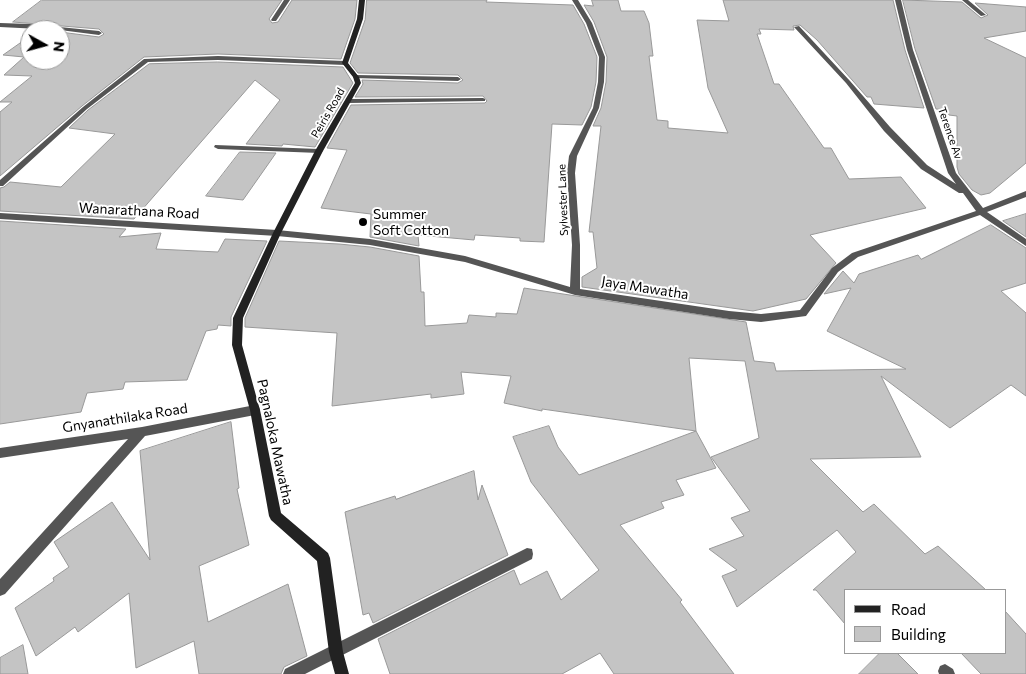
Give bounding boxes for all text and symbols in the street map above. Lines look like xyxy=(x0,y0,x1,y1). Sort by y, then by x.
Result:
north arrow xyxy=(20,20,70,70)
text: N xyxy=(50,41,68,53)
street label: Peiris Road xyxy=(308,86,348,140)
street label: Terence Av xyxy=(935,105,965,161)
street label: Sylvester Lane xyxy=(555,164,571,236)
street label: Wanarathana Road xyxy=(78,199,200,223)
place label: Summer Soft Cotton xyxy=(373,206,449,238)
marker: Summer Soft Cotton xyxy=(357,216,369,228)
street label: Jaya Mawatha xyxy=(600,273,690,303)
street label: Pagnaloka Mawatha xyxy=(253,377,297,507)
street label: Gnyanathilaka Road xyxy=(61,400,189,436)
legend xyxy=(844,589,1006,654)
text: Road xyxy=(891,600,926,618)
text: Building xyxy=(891,625,946,643)

